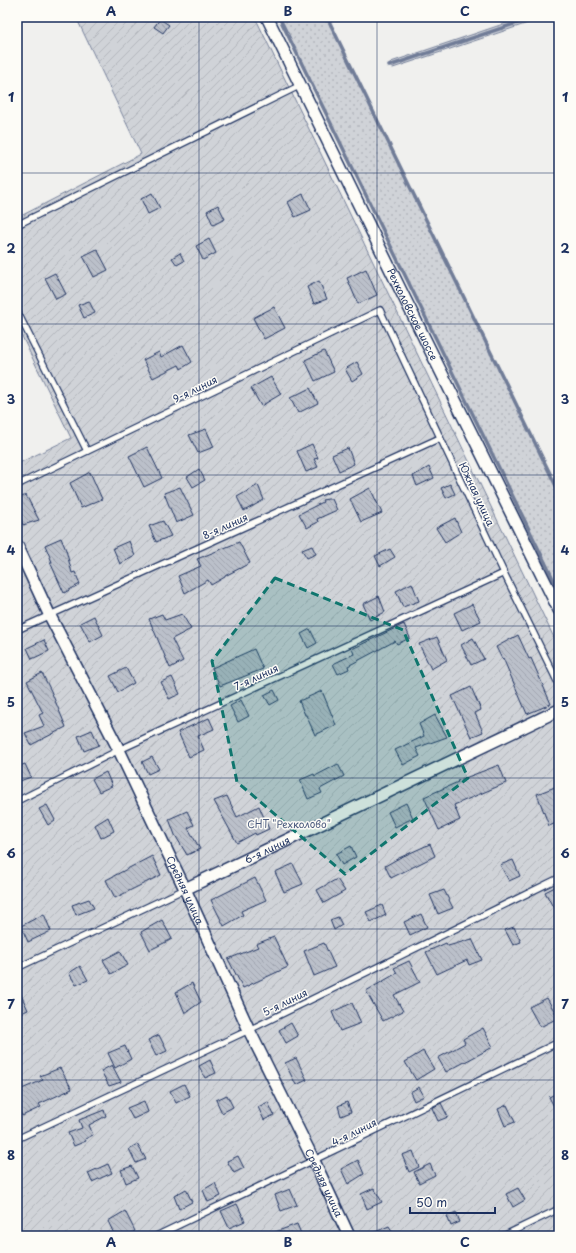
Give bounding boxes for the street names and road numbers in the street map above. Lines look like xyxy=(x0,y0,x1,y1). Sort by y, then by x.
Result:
street label: Рехколовское шоссе xyxy=(384,265,442,363)
street label: 9-я линия xyxy=(170,371,220,406)
street label: Южная улица xyxy=(456,459,499,529)
street label: 8-я линия xyxy=(200,509,250,542)
street label: 7-я линия xyxy=(231,660,280,693)
street label: 6-я линия xyxy=(242,832,292,867)
street label: Средняя улица xyxy=(163,853,208,927)
street label: 5-я линия xyxy=(260,984,310,1019)
street label: 4-я линия xyxy=(329,1114,379,1149)
street label: Средняя улица xyxy=(302,1146,347,1220)

